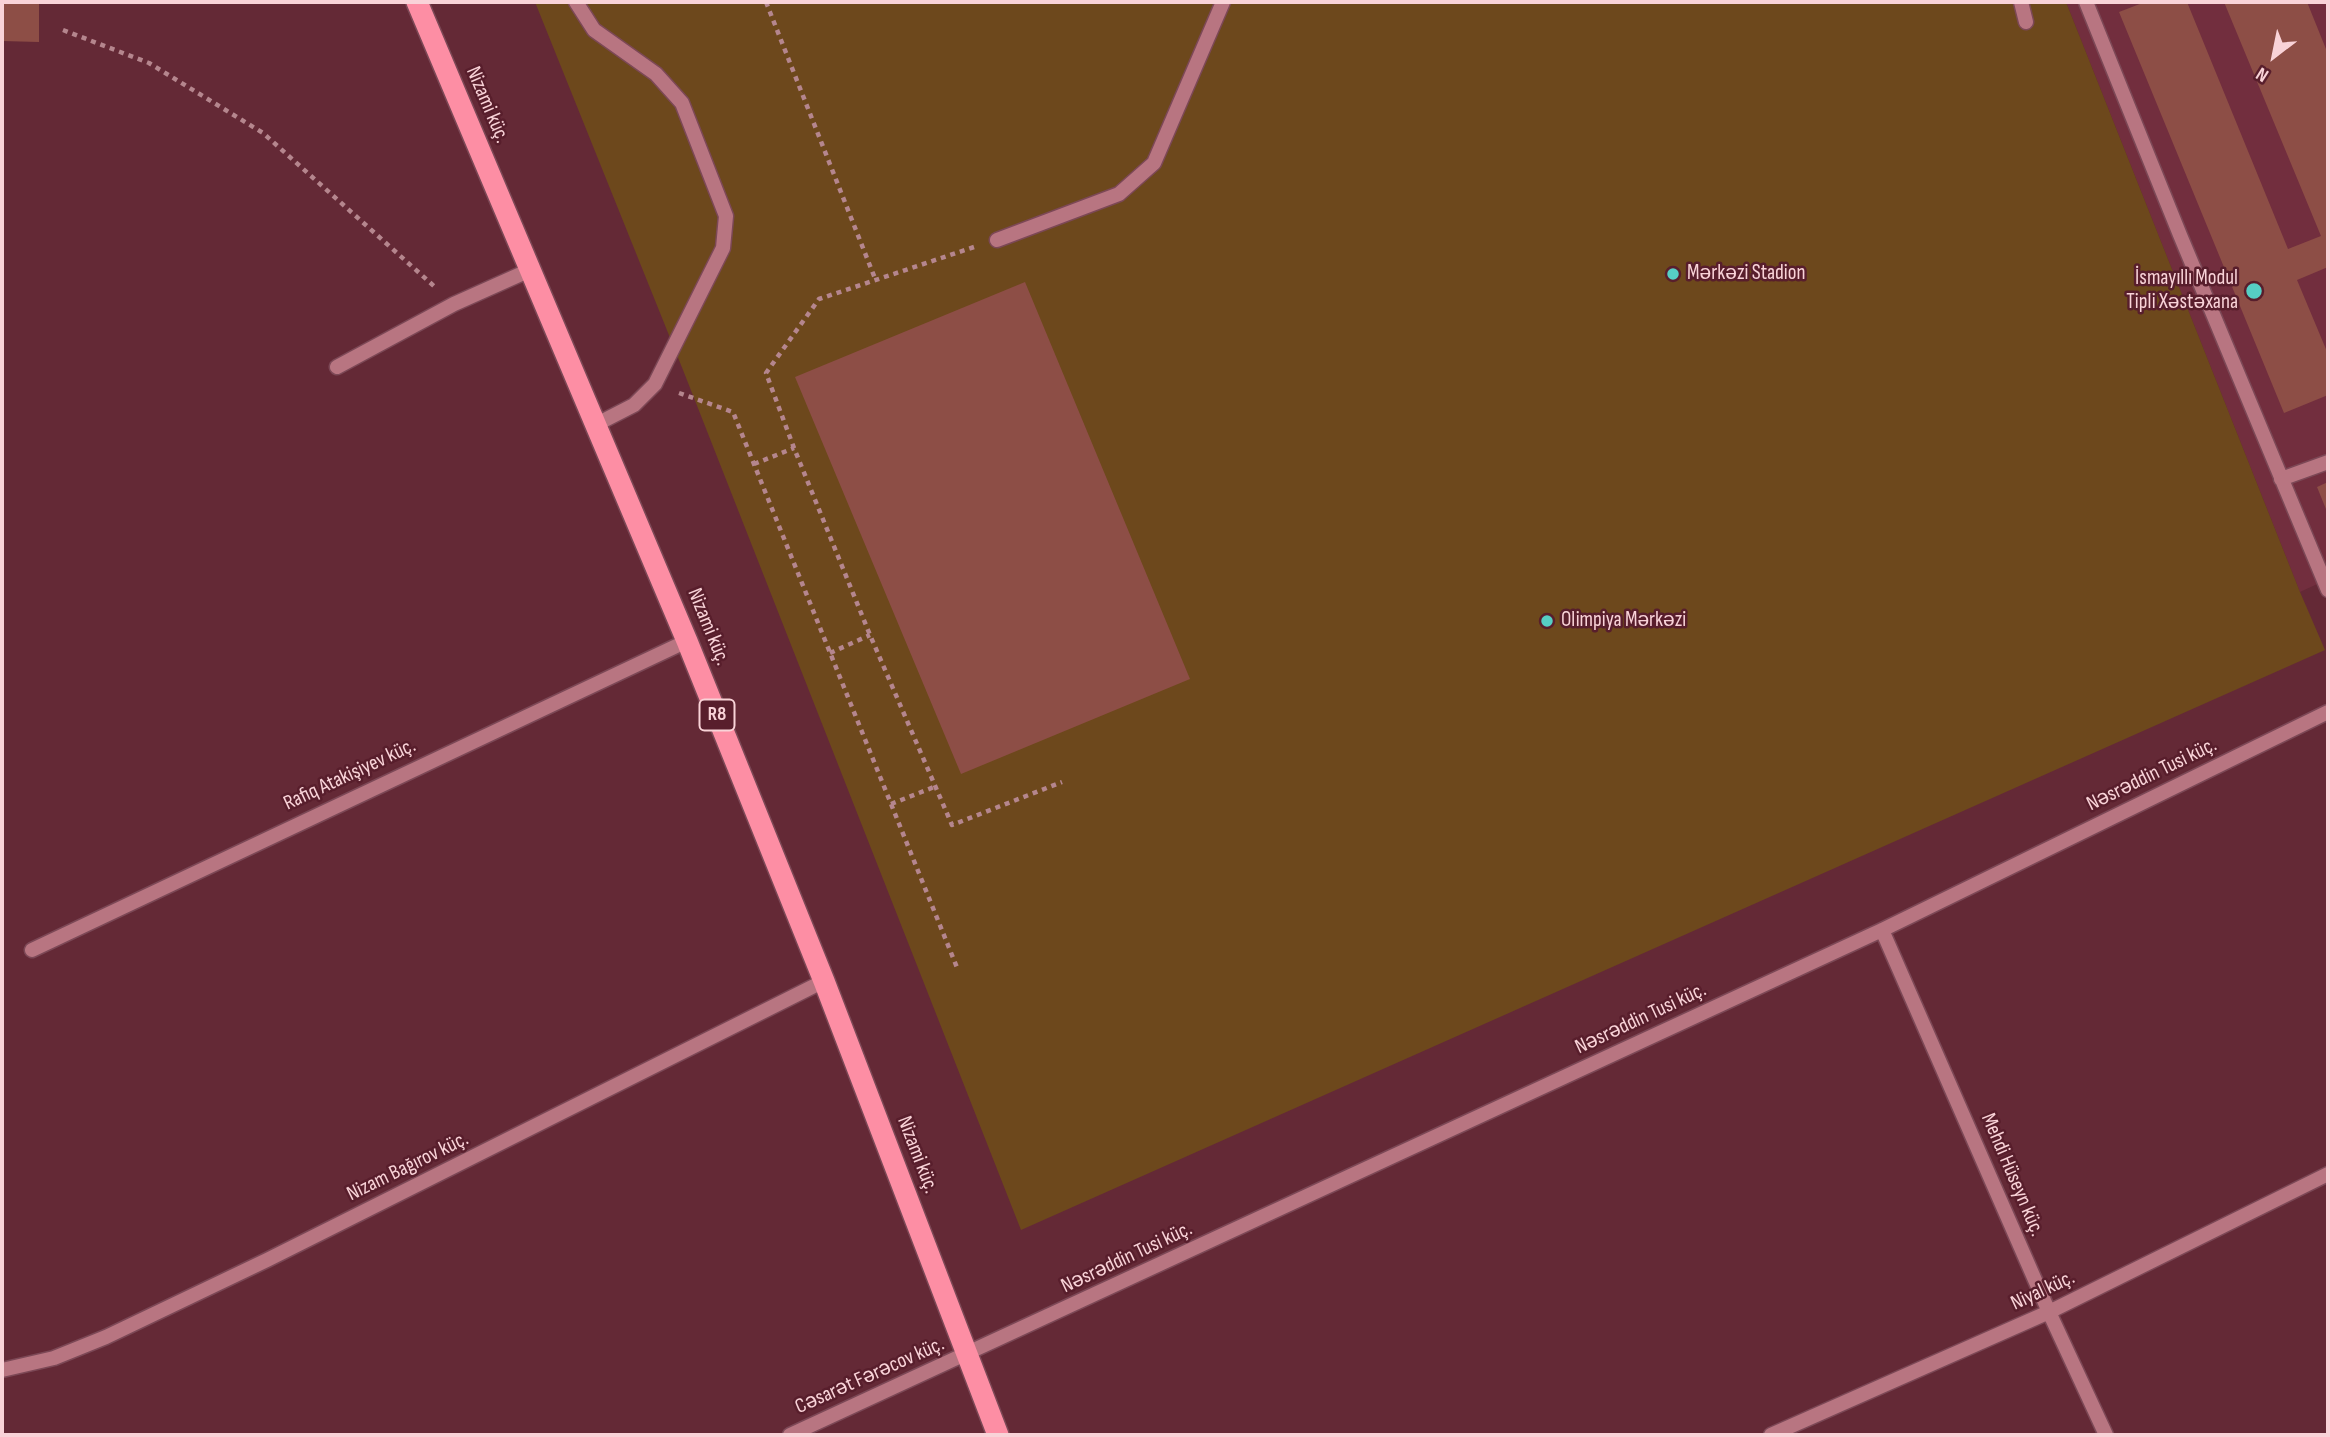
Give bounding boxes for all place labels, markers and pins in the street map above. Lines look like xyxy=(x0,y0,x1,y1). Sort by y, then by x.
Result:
place label: Mərkəzi Stadion xyxy=(1687,261,1805,287)
marker: Mərkəzi Stadion xyxy=(1665,266,1681,282)
place label: İsmayıllı Modul Tipli Xəstəxana xyxy=(2126,266,2238,316)
marker: İsmayıllı Modul Tipli Xəstəxana xyxy=(2244,281,2264,301)
place label: Olimpiya Mərkəzi xyxy=(1561,608,1686,634)
marker: Olimpiya Mərkəzi xyxy=(1539,613,1555,629)

